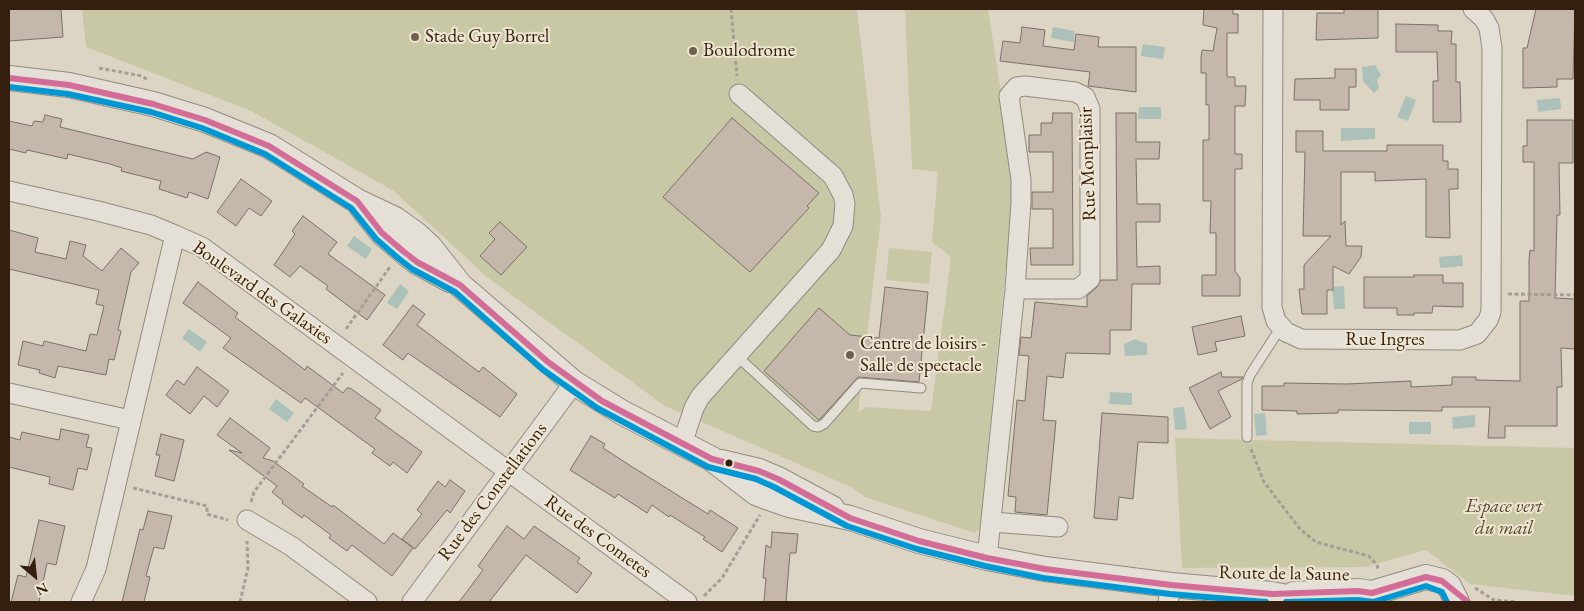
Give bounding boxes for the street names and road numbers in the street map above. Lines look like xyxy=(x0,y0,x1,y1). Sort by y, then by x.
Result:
street label: Rue Monplaisir xyxy=(1075,106,1101,222)
street label: Boulevard des Galaxies xyxy=(188,236,336,350)
street label: Rue Ingres xyxy=(1345,329,1425,351)
street label: Rue des Constellations xyxy=(434,418,552,566)
street label: Rue des Cometes xyxy=(540,491,656,583)
street label: Route de la Saune xyxy=(1218,561,1350,587)

